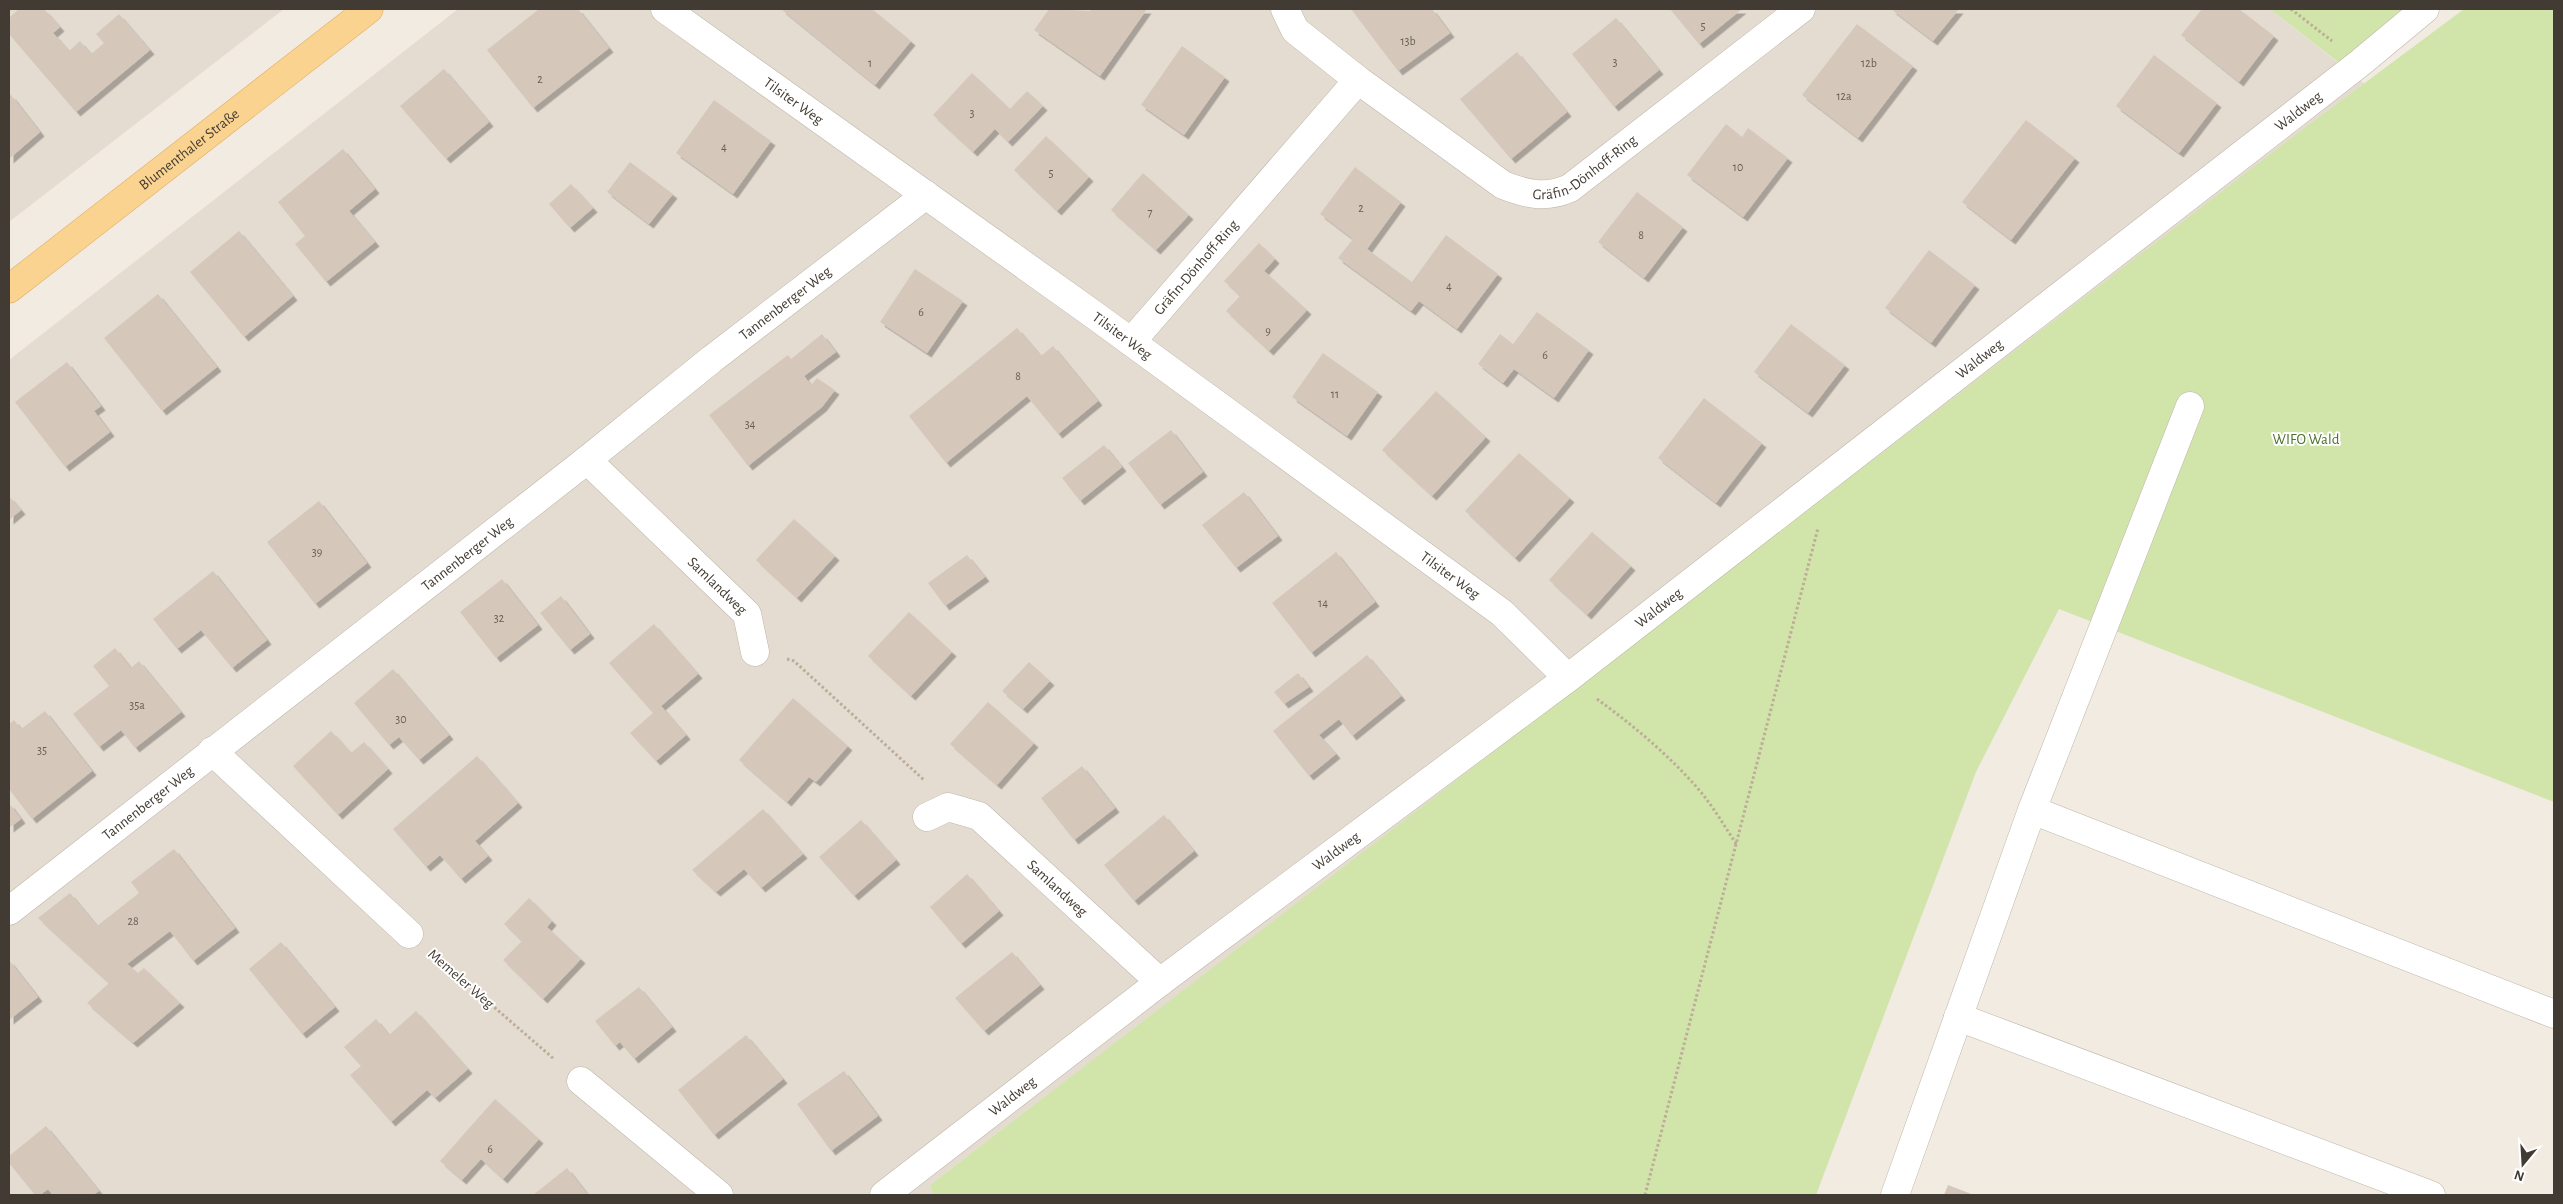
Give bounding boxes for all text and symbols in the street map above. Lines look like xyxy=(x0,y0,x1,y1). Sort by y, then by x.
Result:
house number: 5 xyxy=(1700,20,1706,32)
house number: 13b xyxy=(1400,35,1416,47)
house number: 3 xyxy=(1613,56,1618,68)
house number: 1 xyxy=(868,57,872,69)
house number: 12b xyxy=(1861,57,1877,69)
house number: 2 xyxy=(537,73,543,85)
street label: Tilsiter Weg xyxy=(761,74,827,127)
street label: Waldweg xyxy=(2272,88,2325,134)
house number: 12a xyxy=(1836,90,1852,102)
street label: Blumenthaler Straße xyxy=(136,106,242,192)
house number: 3 xyxy=(970,107,975,119)
street label: Gräfin-Dönhoff-Ring xyxy=(1532,131,1640,202)
house number: 4 xyxy=(721,141,727,153)
house number: 10 xyxy=(1733,161,1743,173)
house number: 5 xyxy=(1048,167,1054,179)
house number: 2 xyxy=(1358,202,1364,214)
house number: 7 xyxy=(1147,206,1153,218)
street label: Gräfin-Dönhoff-Ring xyxy=(1151,216,1241,318)
house number: 8 xyxy=(1638,229,1644,241)
street label: Tannenberger Weg xyxy=(737,263,834,343)
house number: 4 xyxy=(1446,280,1452,292)
house number: 6 xyxy=(918,306,924,318)
street label: Tilsiter Weg xyxy=(1090,309,1155,363)
house number: 9 xyxy=(1265,325,1271,337)
street label: Waldweg xyxy=(1953,336,2006,382)
house number: 6 xyxy=(1542,349,1548,361)
house number: 8 xyxy=(1015,370,1021,382)
house number: 11 xyxy=(1331,388,1339,400)
house number: 34 xyxy=(745,418,756,430)
park label: WIFO Wald xyxy=(2273,432,2340,447)
street label: Tannenberger Weg xyxy=(419,513,516,594)
house number: 39 xyxy=(312,546,323,558)
street label: Tilsiter Weg xyxy=(1418,549,1483,602)
street label: Samlandweg xyxy=(685,554,750,618)
street label: Waldweg xyxy=(1632,585,1685,631)
house number: 14 xyxy=(1318,597,1328,609)
house number: 32 xyxy=(494,612,505,624)
house number: 35a xyxy=(129,699,145,711)
house number: 30 xyxy=(395,713,407,725)
house number: 35 xyxy=(37,744,47,756)
street label: Tannenberger Weg xyxy=(99,762,197,843)
street label: Waldweg xyxy=(1309,828,1363,873)
street label: Samlandweg xyxy=(1025,857,1091,919)
house number: 28 xyxy=(127,915,139,927)
street label: Memeler Weg xyxy=(425,946,497,1012)
street label: Waldweg xyxy=(986,1073,1039,1119)
north arrow xyxy=(2498,1139,2548,1189)
house number: 6 xyxy=(487,1143,493,1155)
text: N xyxy=(2512,1167,2526,1184)

